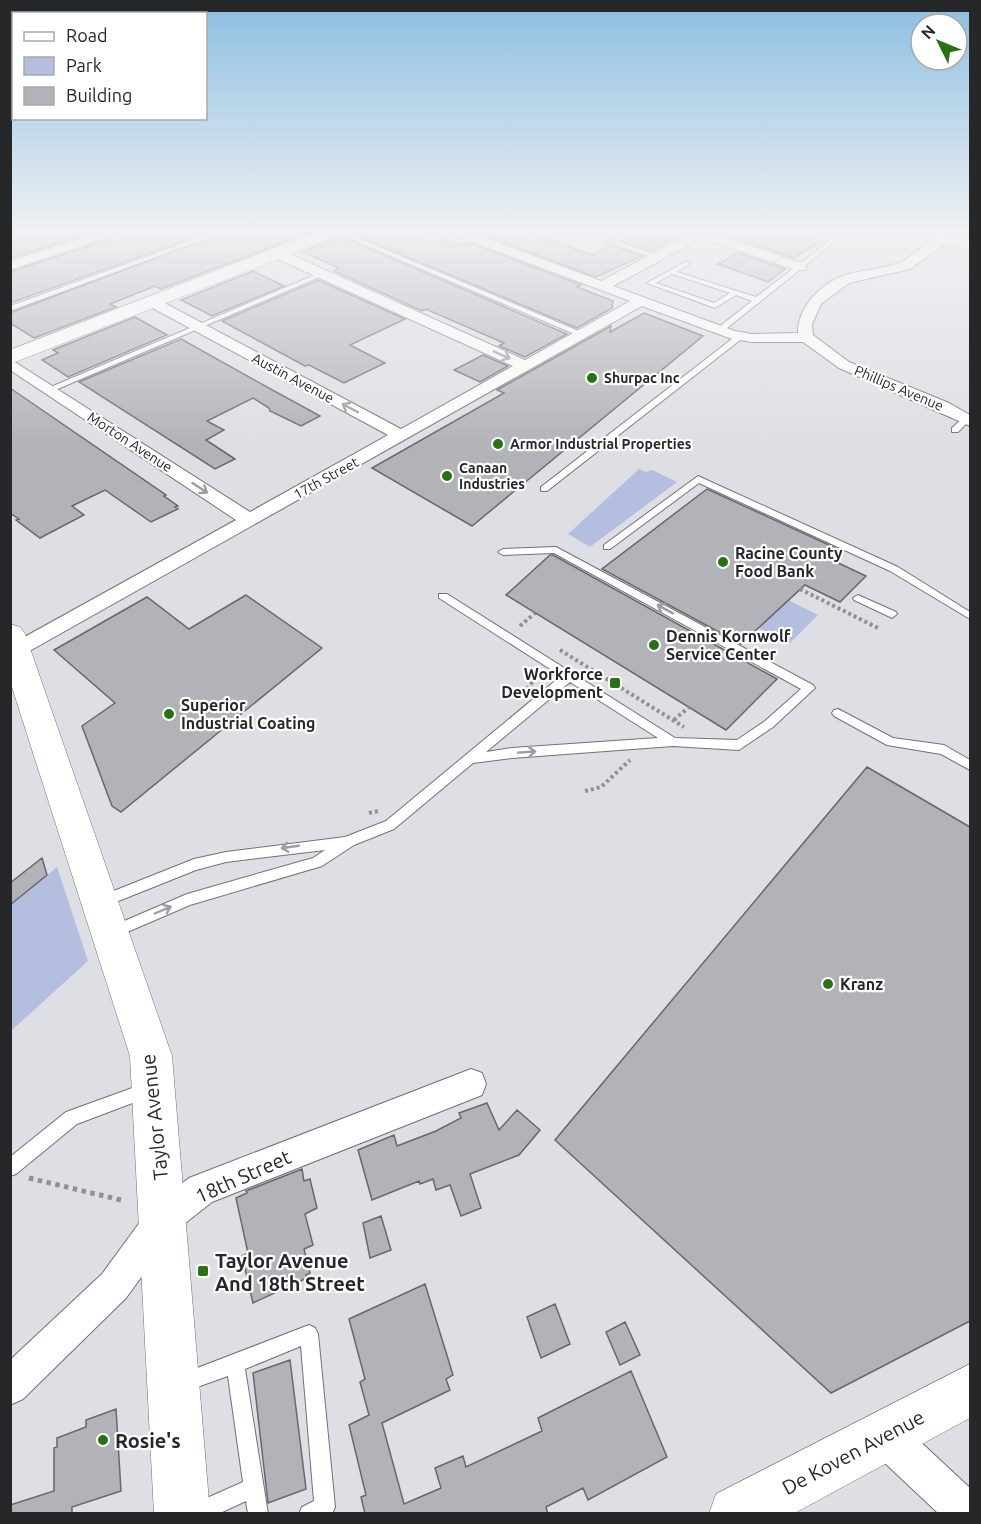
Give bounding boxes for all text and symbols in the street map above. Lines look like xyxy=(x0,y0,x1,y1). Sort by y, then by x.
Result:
legend xyxy=(12,12,207,120)
north arrow xyxy=(909,12,969,72)
text: N xyxy=(917,21,939,42)
text: Road xyxy=(66,25,108,45)
text: Park xyxy=(66,55,102,75)
text: Building xyxy=(66,85,132,105)
one-way arrow xyxy=(492,349,510,361)
street label: Austin Avenue xyxy=(249,350,337,406)
street label: Phillips Avenue xyxy=(852,362,946,414)
place label: Shurpac Inc xyxy=(604,370,680,386)
marker: Shurpac Inc xyxy=(585,371,599,385)
one-way arrow xyxy=(342,402,359,414)
street label: Morton Avenue xyxy=(85,409,175,475)
place label: Armor Industrial Properties xyxy=(510,436,692,452)
marker: Armor Industrial Properties xyxy=(491,437,505,451)
street label: 17th Street xyxy=(291,453,362,502)
place label: Canaan Industries xyxy=(459,460,525,492)
marker: Canaan Industries xyxy=(440,469,454,483)
one-way arrow xyxy=(191,482,207,494)
place label: Racine County Food Bank xyxy=(735,544,843,580)
marker: Racine County Food Bank xyxy=(716,555,730,569)
one-way arrow xyxy=(657,603,675,614)
place label: Dennis Kornwolf Service Center xyxy=(666,627,791,663)
marker: Dennis Kornwolf Service Center xyxy=(647,638,661,652)
place label: Workforce Development xyxy=(501,665,603,701)
marker: Workforce Development xyxy=(608,676,622,690)
place label: Superior Industrial Coating xyxy=(181,696,315,732)
marker: Superior Industrial Coating xyxy=(162,707,176,721)
one-way arrow xyxy=(517,746,537,757)
one-way arrow xyxy=(281,842,301,853)
one-way arrow xyxy=(153,904,171,915)
place label: Kranz xyxy=(840,975,883,993)
marker: Kranz xyxy=(821,977,835,991)
street label: Taylor Avenue xyxy=(136,1053,172,1181)
street label: 18th Street xyxy=(192,1145,295,1207)
place label: Taylor Avenue And 18th Street xyxy=(215,1249,365,1295)
marker: Taylor Avenue And 18th Street xyxy=(196,1264,210,1278)
street label: De Koven Avenue xyxy=(778,1405,928,1499)
place label: Rosie's xyxy=(115,1429,181,1452)
marker: Rosie's xyxy=(96,1433,110,1447)

